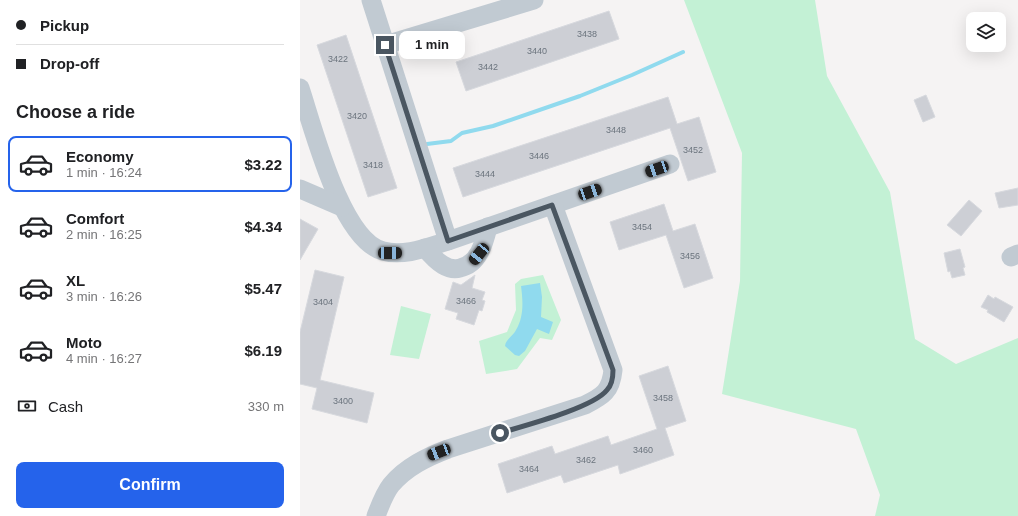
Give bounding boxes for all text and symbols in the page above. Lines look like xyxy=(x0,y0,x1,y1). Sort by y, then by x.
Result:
map controls xyxy=(966,12,1006,52)
button: layers xyxy=(966,12,1006,52)
text: Pickup xyxy=(40,17,89,34)
house number: 3438 xyxy=(577,29,597,39)
callout: 1 min xyxy=(399,31,465,59)
route end xyxy=(376,36,394,54)
text: 1 min xyxy=(415,37,449,52)
house number: 3440 xyxy=(527,46,547,56)
house number: 3422 xyxy=(328,54,348,64)
text: Drop-off xyxy=(40,55,99,72)
house number: 3442 xyxy=(478,62,498,72)
text: Choose a ride xyxy=(16,102,135,122)
house number: 3420 xyxy=(347,111,367,121)
house number: 3448 xyxy=(606,125,626,135)
house number: 3452 xyxy=(683,145,703,155)
icon: car xyxy=(18,146,54,182)
text: Economy xyxy=(66,148,134,165)
house number: 3446 xyxy=(529,151,549,161)
text: $3.22 xyxy=(244,156,282,173)
car xyxy=(644,159,670,179)
house number: 3418 xyxy=(363,160,383,170)
text: 1 min · 16:24 xyxy=(66,165,142,180)
house number: 3444 xyxy=(475,169,495,179)
car xyxy=(577,182,603,202)
icon: car xyxy=(18,208,54,244)
text: Comfort xyxy=(66,210,124,227)
text: $4.34 xyxy=(244,218,282,235)
house number: 3454 xyxy=(632,222,652,232)
text: 2 min · 16:25 xyxy=(66,227,142,242)
car xyxy=(467,241,491,267)
car xyxy=(378,247,402,259)
house number: 3456 xyxy=(680,251,700,261)
icon: car xyxy=(18,270,54,306)
text: XL xyxy=(66,272,85,289)
text: $5.47 xyxy=(244,280,282,297)
text: 3 min · 16:26 xyxy=(66,289,142,304)
house number: 3466 xyxy=(456,296,476,306)
house number: 3404 xyxy=(313,297,333,307)
icon: car xyxy=(18,332,54,368)
text: Moto xyxy=(66,334,102,351)
text: $6.19 xyxy=(244,342,282,359)
text: 4 min · 16:27 xyxy=(66,351,142,366)
house number: 3458 xyxy=(653,393,673,403)
icon: cash xyxy=(16,395,38,417)
house number: 3400 xyxy=(333,396,353,406)
text: Cash xyxy=(48,398,83,415)
text: 330 m xyxy=(248,399,284,414)
route start xyxy=(491,424,509,442)
car xyxy=(426,442,452,462)
house number: 3460 xyxy=(633,445,653,455)
house number: 3462 xyxy=(576,455,596,465)
button: Confirm xyxy=(16,462,284,508)
house number: 3464 xyxy=(519,464,539,474)

